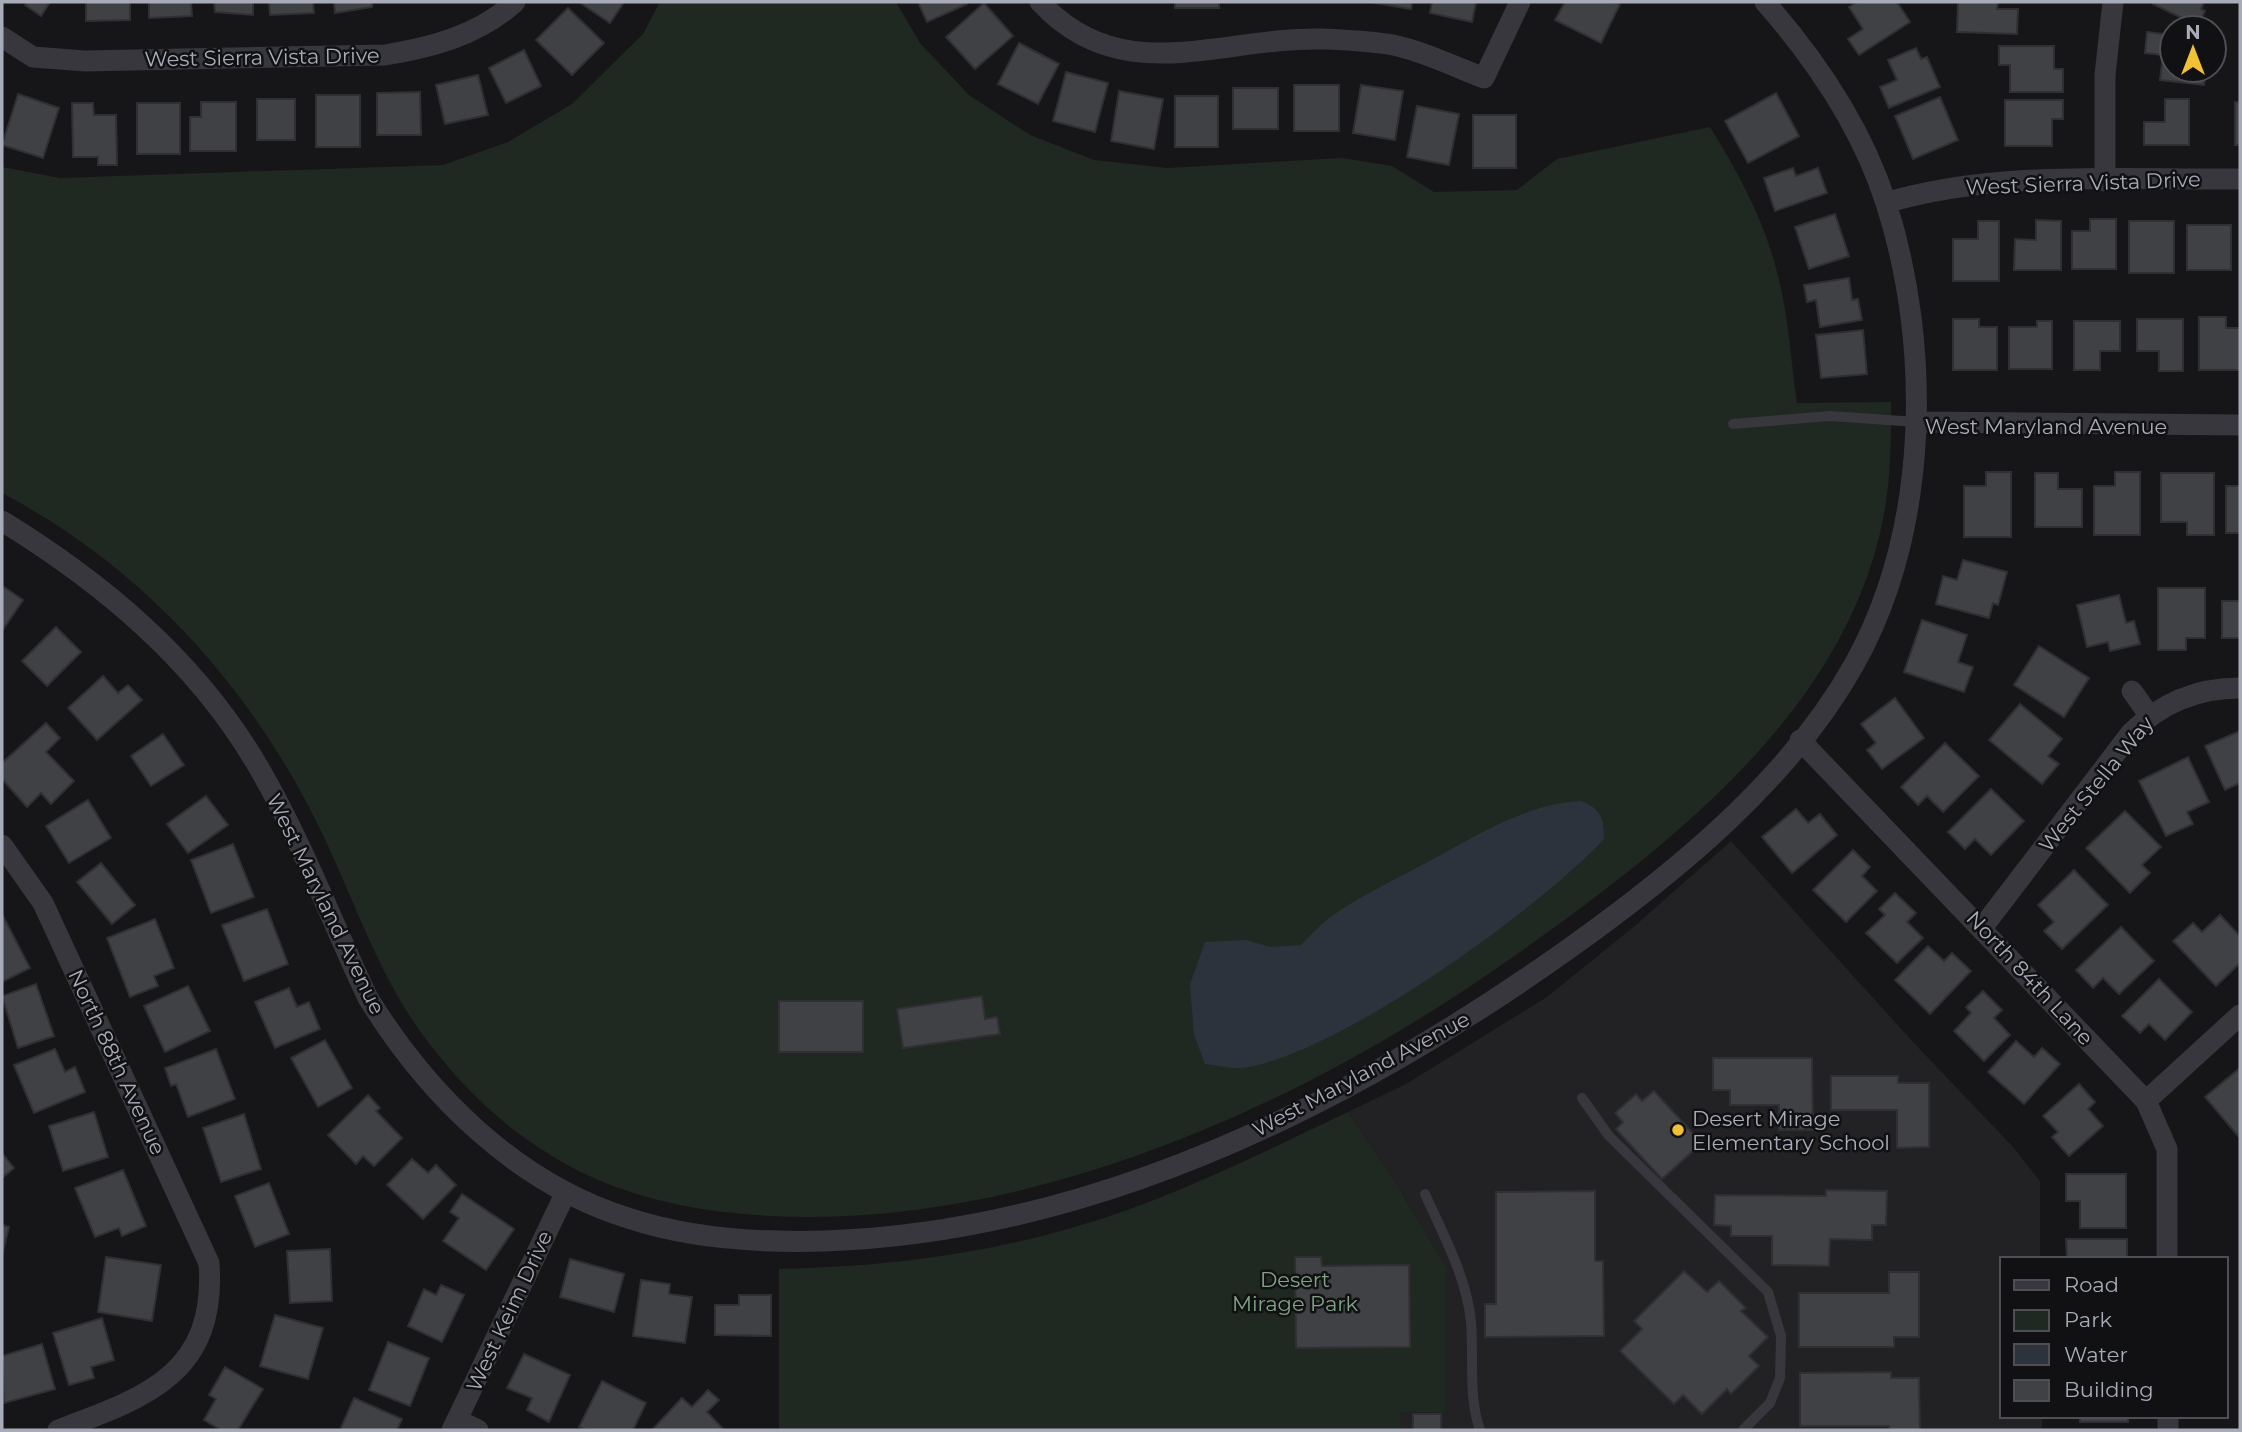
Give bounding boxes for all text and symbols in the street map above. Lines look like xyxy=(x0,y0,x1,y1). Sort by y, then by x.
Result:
north arrow xyxy=(2158,14,2228,84)
text: N xyxy=(2185,21,2201,44)
street label: West Sierra Vista Drive xyxy=(144,42,380,72)
street label: West Sierra Vista Drive xyxy=(1965,166,2201,200)
street label: West Maryland Avenue xyxy=(1925,414,2167,439)
street label: West Stella Way xyxy=(2034,711,2159,857)
street label: West Maryland Avenue xyxy=(262,790,390,1018)
street label: North 84th Lane xyxy=(1961,906,2099,1050)
street label: North 88th Avenue xyxy=(63,965,171,1159)
street label: West Maryland Avenue xyxy=(1248,1006,1474,1142)
place label: Desert Mirage Elementary School xyxy=(1692,1106,1890,1155)
marker: Desert Mirage Elementary School xyxy=(1670,1122,1686,1138)
street label: West Keim Drive xyxy=(461,1227,557,1395)
legend xyxy=(2000,1257,2228,1418)
park label: Desert Mirage Park xyxy=(1232,1267,1359,1316)
text: Road xyxy=(2064,1272,2119,1297)
text: Park xyxy=(2064,1307,2112,1332)
text: Water xyxy=(2064,1342,2128,1367)
text: Building xyxy=(2064,1377,2154,1402)

